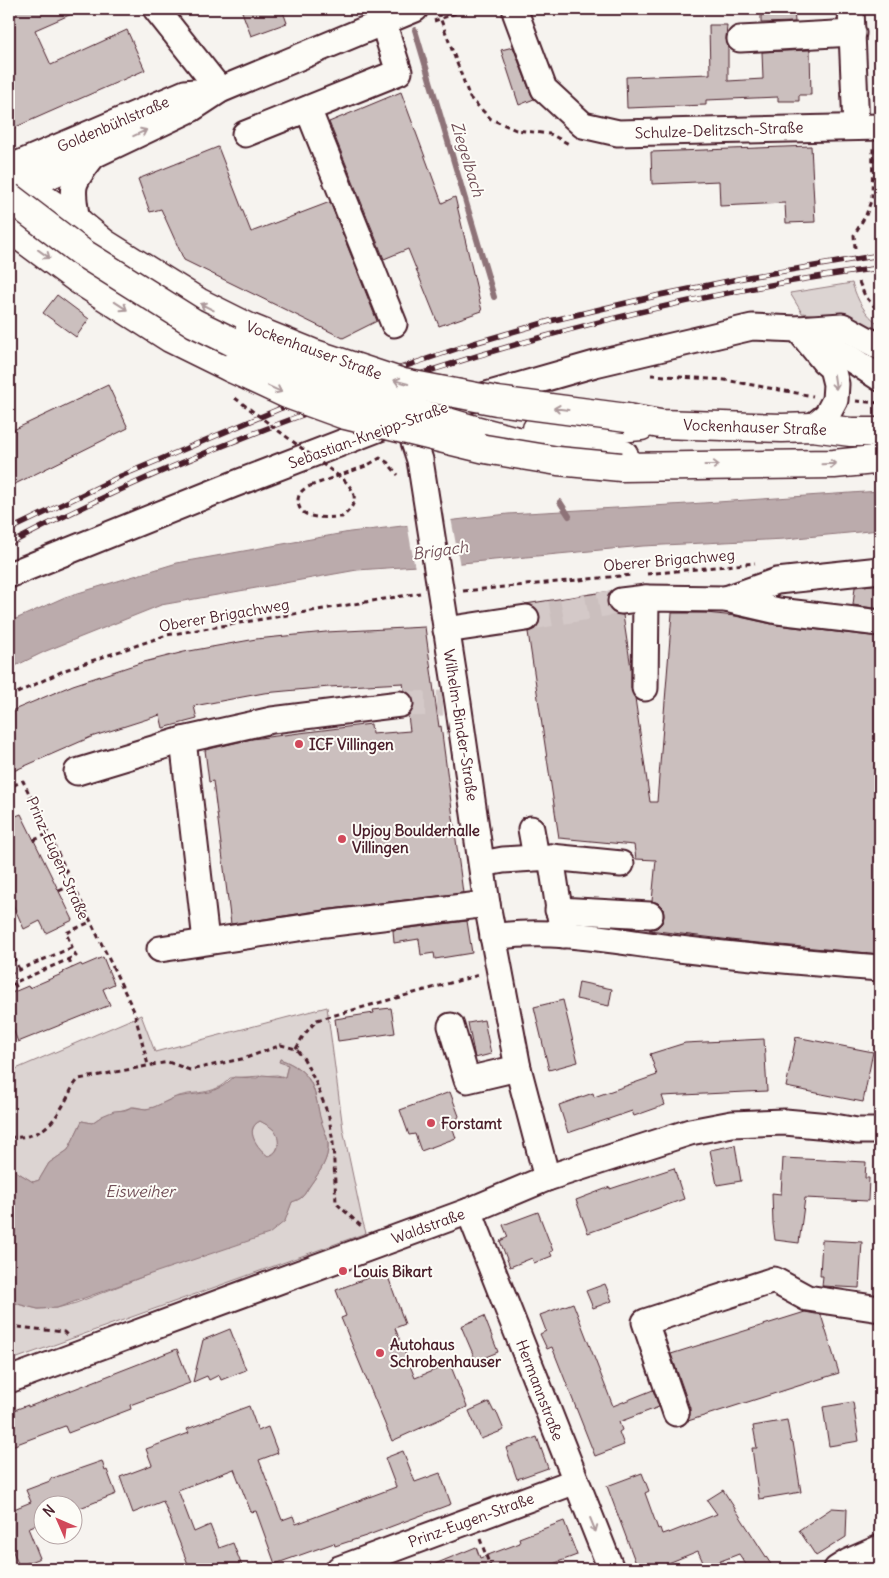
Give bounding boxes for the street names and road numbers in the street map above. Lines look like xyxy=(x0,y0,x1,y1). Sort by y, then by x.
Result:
street label: Goldenbühlstraße xyxy=(54,92,172,156)
street label: Schulze-Delitzsch-Straße xyxy=(634,118,804,142)
street label: Vockenhauser Straße xyxy=(243,317,385,383)
street label: Sebastian-Kneipp-Straße xyxy=(286,397,450,473)
street label: Vockenhauser Straße xyxy=(683,415,827,439)
street label: Oberer Brigachweg xyxy=(602,545,736,575)
street label: Oberer Brigachweg xyxy=(157,594,291,636)
street label: Wilhelm-Binder-Straße xyxy=(440,648,482,802)
street label: Prinz-Eugen-Straße xyxy=(22,794,94,922)
street label: Waldstraße xyxy=(389,1204,467,1248)
street label: Hermannstraße xyxy=(512,1337,568,1443)
street label: Prinz-Eugen-Straße xyxy=(406,1488,536,1552)

